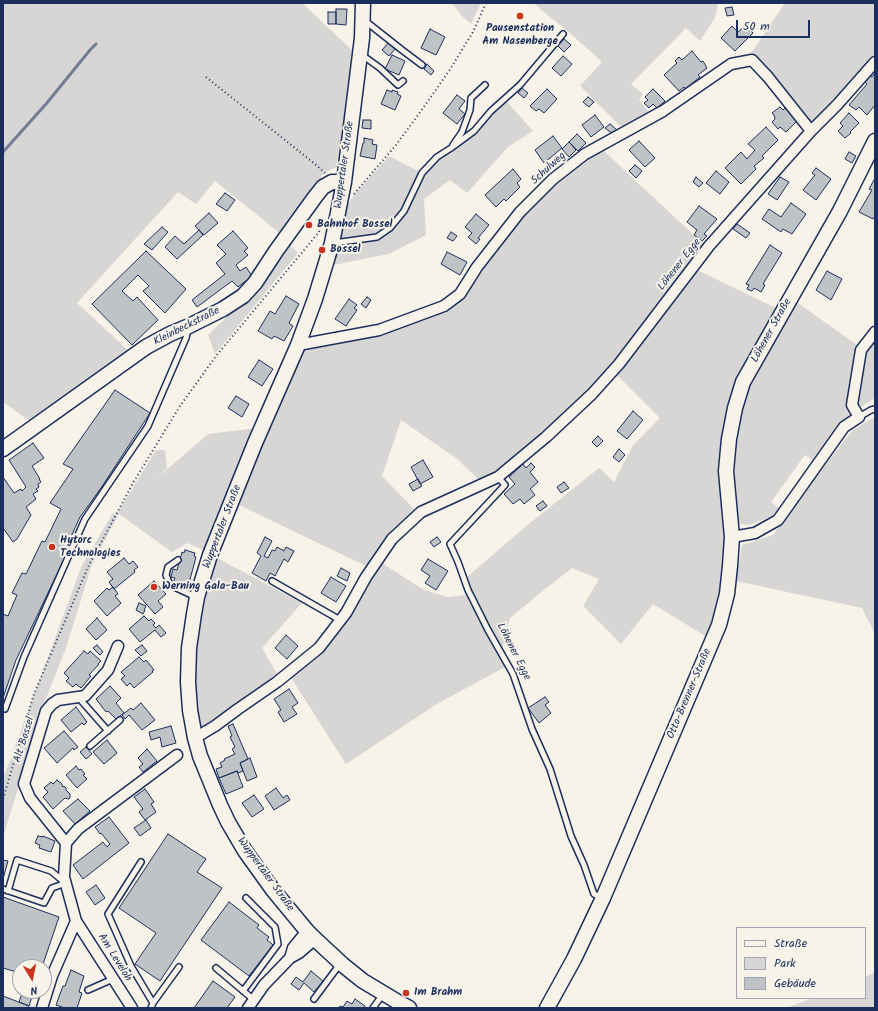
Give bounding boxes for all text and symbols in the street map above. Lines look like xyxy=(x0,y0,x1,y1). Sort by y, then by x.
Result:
marker: Pausenstation Am Nasenberge xyxy=(515,11,525,21)
scale bar xyxy=(738,12,812,38)
text: 50 m xyxy=(743,17,770,36)
place label: Pausenstation Am Nasenberge xyxy=(482,22,558,48)
street label: Wuppertaler Straße xyxy=(332,120,358,210)
street label: Schulweg xyxy=(529,150,569,188)
place label: Bahnhof Bossel xyxy=(317,218,392,232)
marker: Bahnhof Bossel xyxy=(304,220,314,230)
street label: Löhener Egge xyxy=(656,236,704,294)
place label: Bossel xyxy=(330,243,360,257)
marker: Bossel xyxy=(317,245,327,255)
street label: Löhener Straße xyxy=(749,297,795,365)
street label: Kleinbeckstraße xyxy=(152,305,222,349)
street label: Wuppertaler Straße xyxy=(201,483,245,571)
place label: Hytorc Technologies xyxy=(60,534,121,560)
marker: Hytorc Technologies xyxy=(47,542,57,552)
place label: Werning Gala-Bau xyxy=(162,580,249,594)
marker: Werning Gala-Bau xyxy=(149,582,159,592)
street label: Löhener Egge xyxy=(493,621,533,683)
street label: Otto-Brenner-Straße xyxy=(665,647,715,741)
street label: Alt Bossel xyxy=(12,716,38,764)
street label: Wuppertaler Straße xyxy=(234,835,296,915)
legend xyxy=(736,927,866,999)
street label: Am Leveloh xyxy=(94,932,134,984)
text: Straße xyxy=(774,934,807,953)
text: Park xyxy=(774,954,796,973)
north arrow xyxy=(12,959,52,999)
text: Gebäude xyxy=(774,974,816,993)
text: N xyxy=(29,980,39,999)
place label: Im Brahm xyxy=(414,986,462,1000)
marker: Im Brahm xyxy=(401,988,411,998)

